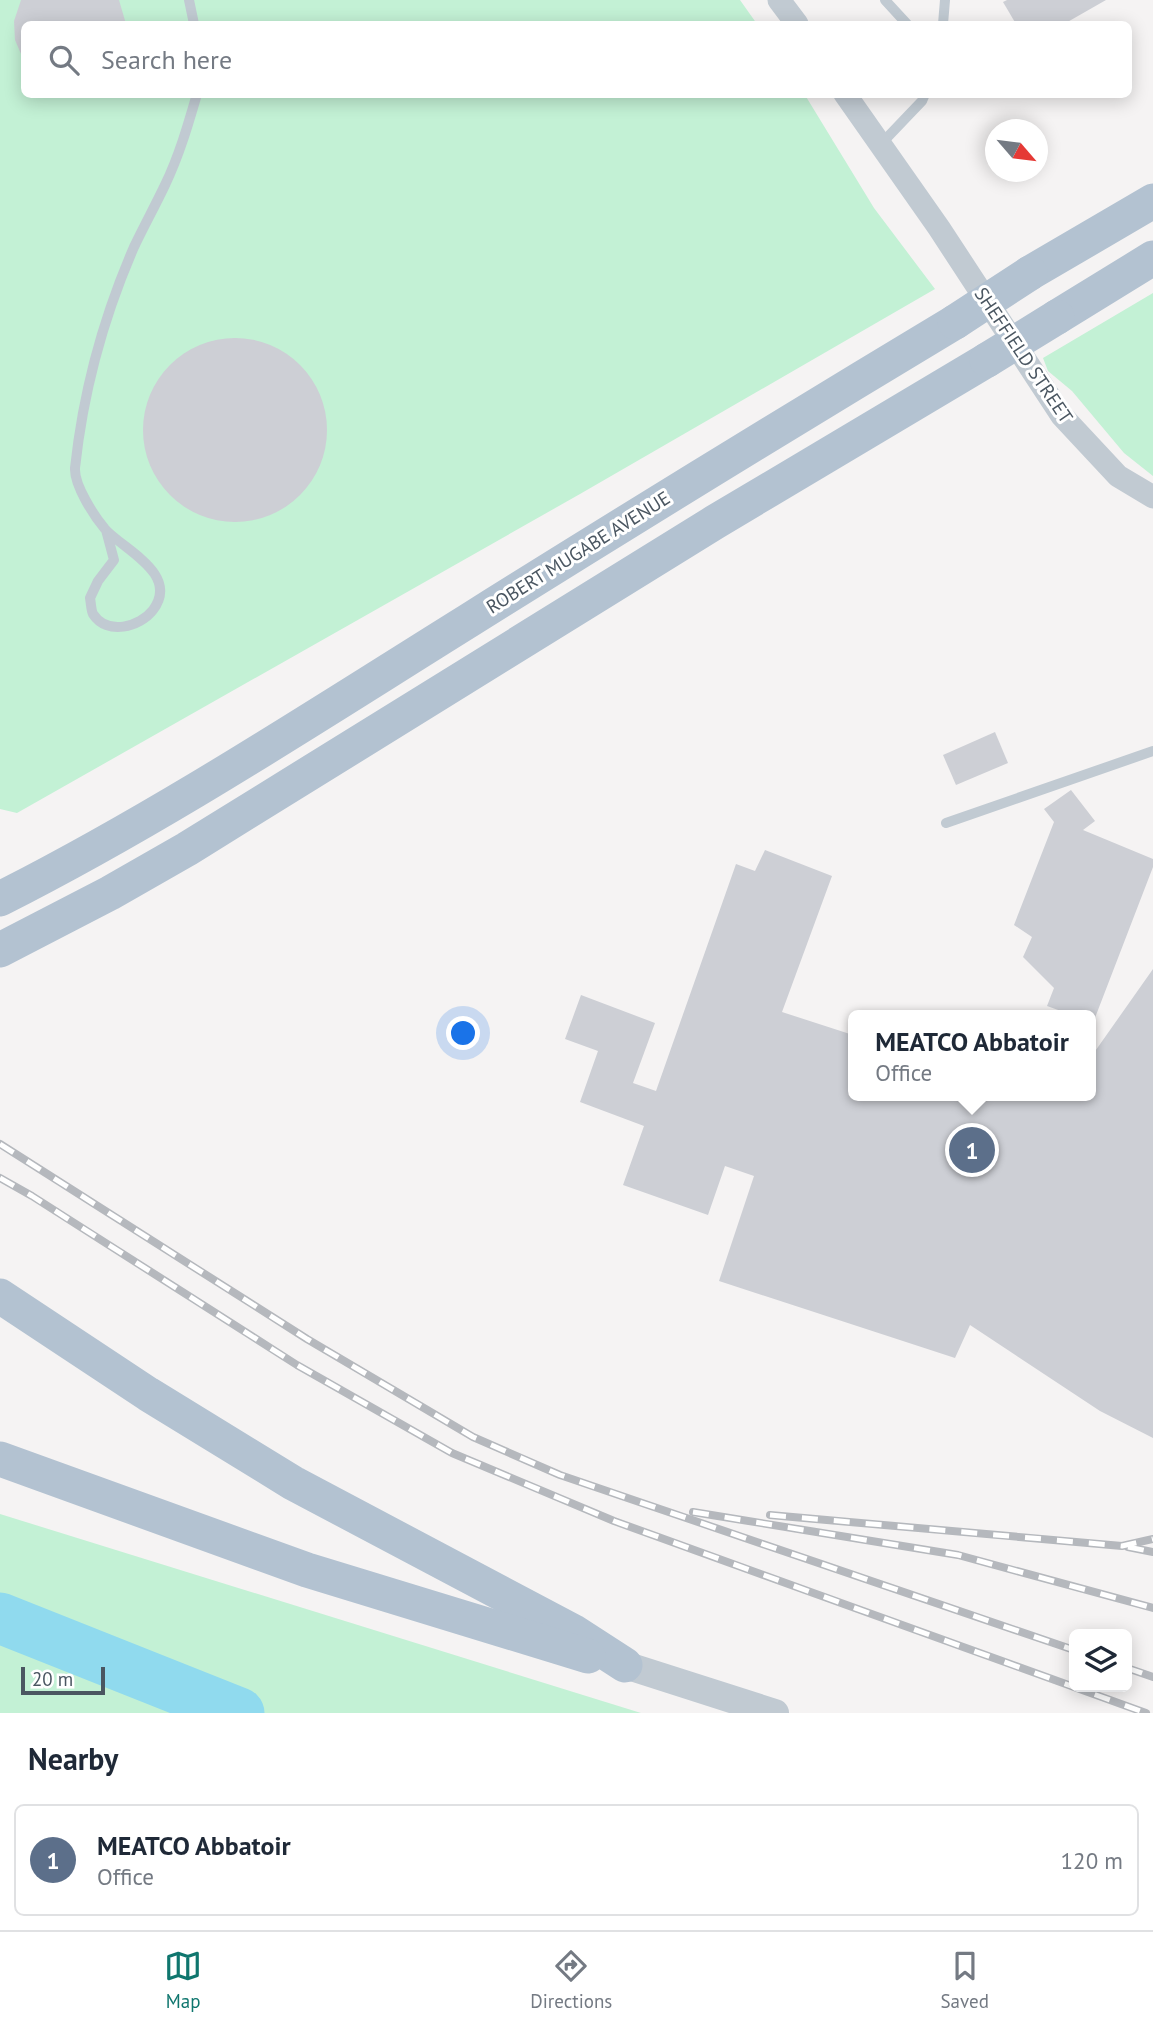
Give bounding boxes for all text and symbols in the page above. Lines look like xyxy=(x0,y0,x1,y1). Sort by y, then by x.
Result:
search box xyxy=(21,21,1132,98)
icon: search xyxy=(45,41,83,79)
text: Search here xyxy=(101,43,232,76)
north arrow xyxy=(985,119,1048,182)
street label: SHEFFIELD STREET xyxy=(970,283,1079,428)
street label: ROBERT MUGABE AVENUE xyxy=(482,486,674,618)
popup xyxy=(848,1010,1096,1101)
your location xyxy=(446,1016,480,1050)
text: MEATCO Abbatoir xyxy=(875,1025,1069,1058)
text: Office xyxy=(875,1058,932,1087)
pin: 1 xyxy=(949,1124,995,1176)
map controls xyxy=(1069,1629,1132,1692)
button: layers xyxy=(1069,1629,1132,1692)
scale bar xyxy=(21,1664,105,1696)
text: 20 m xyxy=(32,1667,73,1691)
text: Nearby xyxy=(28,1739,118,1778)
text: MEATCO Abbatoir xyxy=(97,1829,291,1862)
text: 1 xyxy=(46,1846,60,1875)
text: 120 m xyxy=(1061,1846,1123,1875)
text: Office xyxy=(97,1862,154,1891)
tab: Map xyxy=(164,1947,202,2013)
tab: Directions xyxy=(530,1947,612,2013)
tab: Saved xyxy=(941,1947,989,2013)

